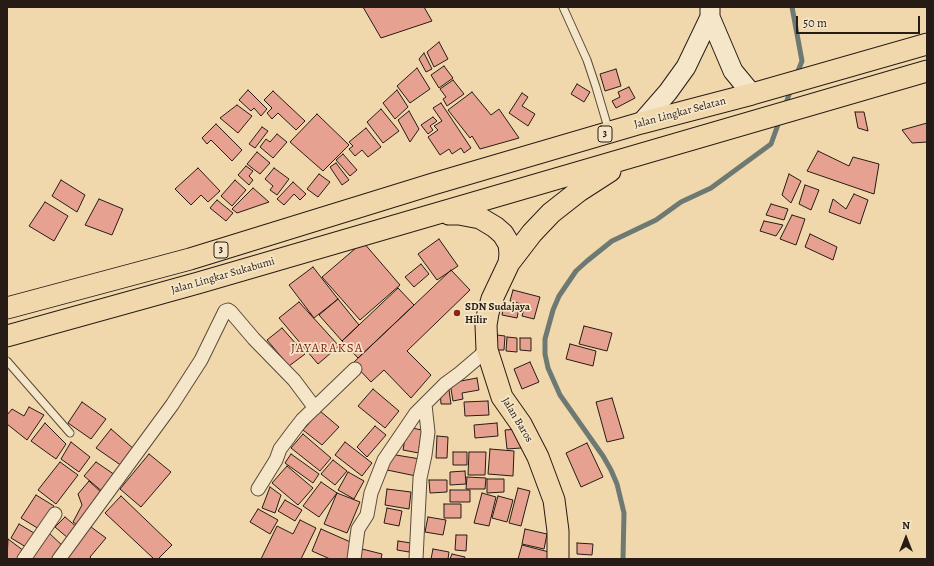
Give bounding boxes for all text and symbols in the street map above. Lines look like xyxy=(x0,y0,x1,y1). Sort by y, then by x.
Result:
scale bar xyxy=(798,8,922,34)
text: 50 m xyxy=(803,15,827,31)
street label: Jalan Lingkar Selatan xyxy=(633,94,727,132)
road number: 3 xyxy=(598,126,612,142)
road number: 3 xyxy=(214,242,228,258)
street label: Jalan Lingkar Sukabumi xyxy=(170,255,276,297)
place label: SDN Sudajaya Hilir xyxy=(465,300,530,326)
marker: SDN Sudajaya Hilir xyxy=(452,308,462,318)
district label: JAYARAKSA xyxy=(291,341,363,357)
street label: Jalan Baros xyxy=(498,395,536,445)
north arrow xyxy=(886,518,926,558)
text: N xyxy=(902,518,910,533)

